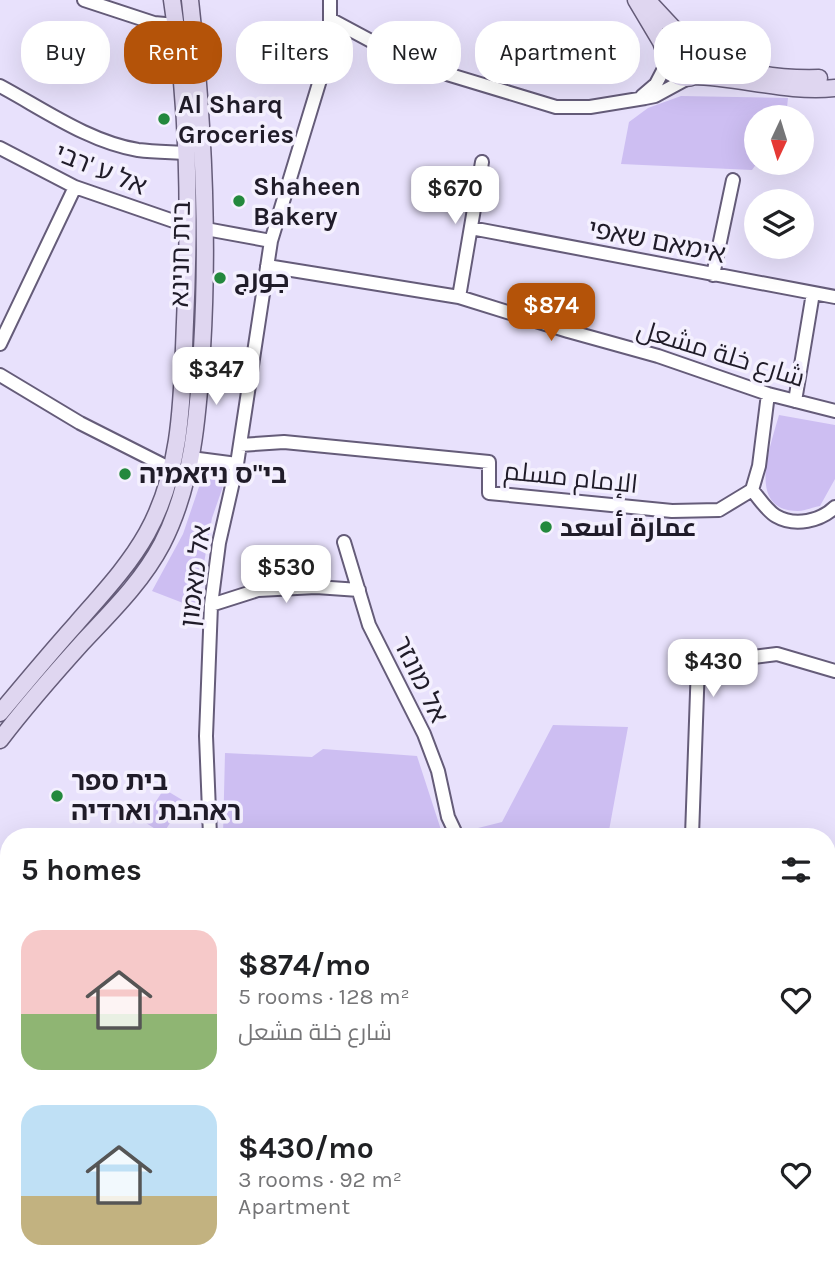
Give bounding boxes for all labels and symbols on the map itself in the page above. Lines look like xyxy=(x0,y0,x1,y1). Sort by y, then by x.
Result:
place label: Al Sharq Groceries xyxy=(178,89,294,150)
north arrow xyxy=(744,105,814,175)
marker: Al Sharq Groceries xyxy=(156,111,172,127)
street label: אל ע 'רבי xyxy=(50,137,151,202)
pin: $670 xyxy=(414,166,496,226)
place label: Shaheen Bakery xyxy=(253,171,361,232)
marker: Shaheen Bakery xyxy=(231,193,247,209)
street label: בית חנינא xyxy=(164,200,197,308)
street label: אימאם שאפי xyxy=(586,213,728,270)
place label: جورج xyxy=(234,263,289,295)
marker: جورج xyxy=(212,270,228,286)
pin: $874 xyxy=(510,284,592,343)
street label: شارع خلة مشعل xyxy=(633,313,809,395)
pin: $347 xyxy=(175,348,257,407)
street label: الإمام مسلم xyxy=(502,455,640,502)
place label: בי"ס ניזאמיה xyxy=(139,459,287,490)
marker: בי"ס ניזאמיה xyxy=(117,466,133,482)
place label: عمارة أسعد xyxy=(560,510,697,543)
marker: عمارة أسعد xyxy=(538,519,554,535)
street label: אל מאמון xyxy=(174,523,217,629)
pin: $530 xyxy=(245,546,327,605)
street label: אל מונזר xyxy=(386,631,455,728)
pin: $430 xyxy=(672,640,754,699)
place label: בית ספר ראהבת וארדיה xyxy=(71,766,241,827)
marker: בית ספר ראהבת וארדיה xyxy=(49,788,65,804)

